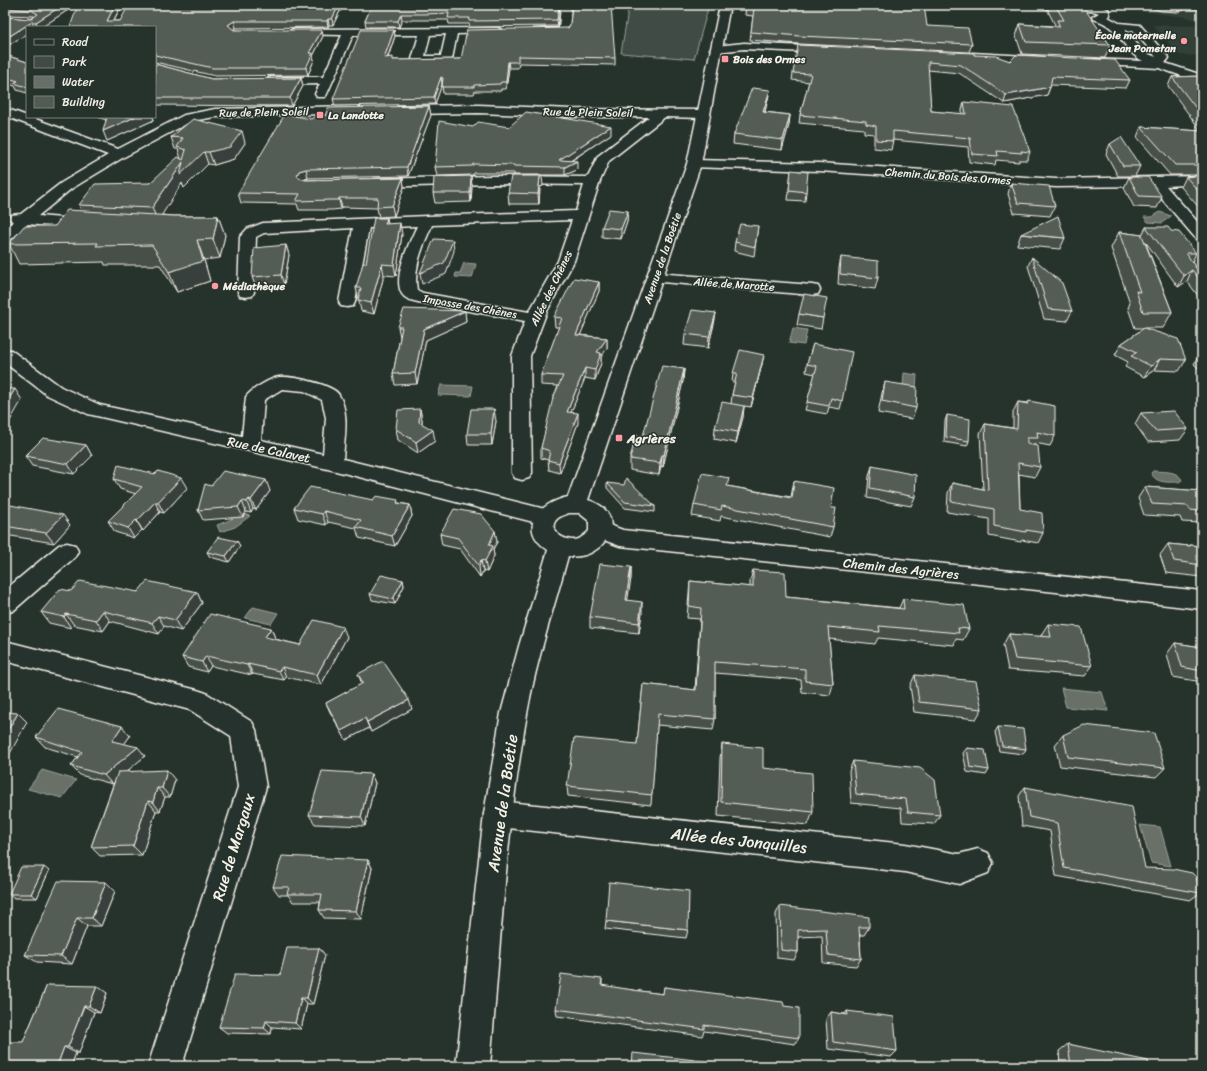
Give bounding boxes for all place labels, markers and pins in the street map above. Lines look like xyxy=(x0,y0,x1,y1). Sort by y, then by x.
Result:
place label: École maternelle Jean Pometan xyxy=(1095,26,1177,58)
marker: École maternelle Jean Pometan xyxy=(1179,36,1189,46)
place label: Bois des Ormes xyxy=(733,50,806,69)
marker: Bois des Ormes xyxy=(720,54,730,64)
place label: La Landotte xyxy=(328,106,384,125)
marker: La Landotte xyxy=(315,110,325,120)
place label: Médiathèque xyxy=(222,277,285,296)
marker: Médiathèque xyxy=(210,281,220,291)
place label: Agrières xyxy=(626,427,677,450)
marker: Agrières xyxy=(614,433,624,443)

